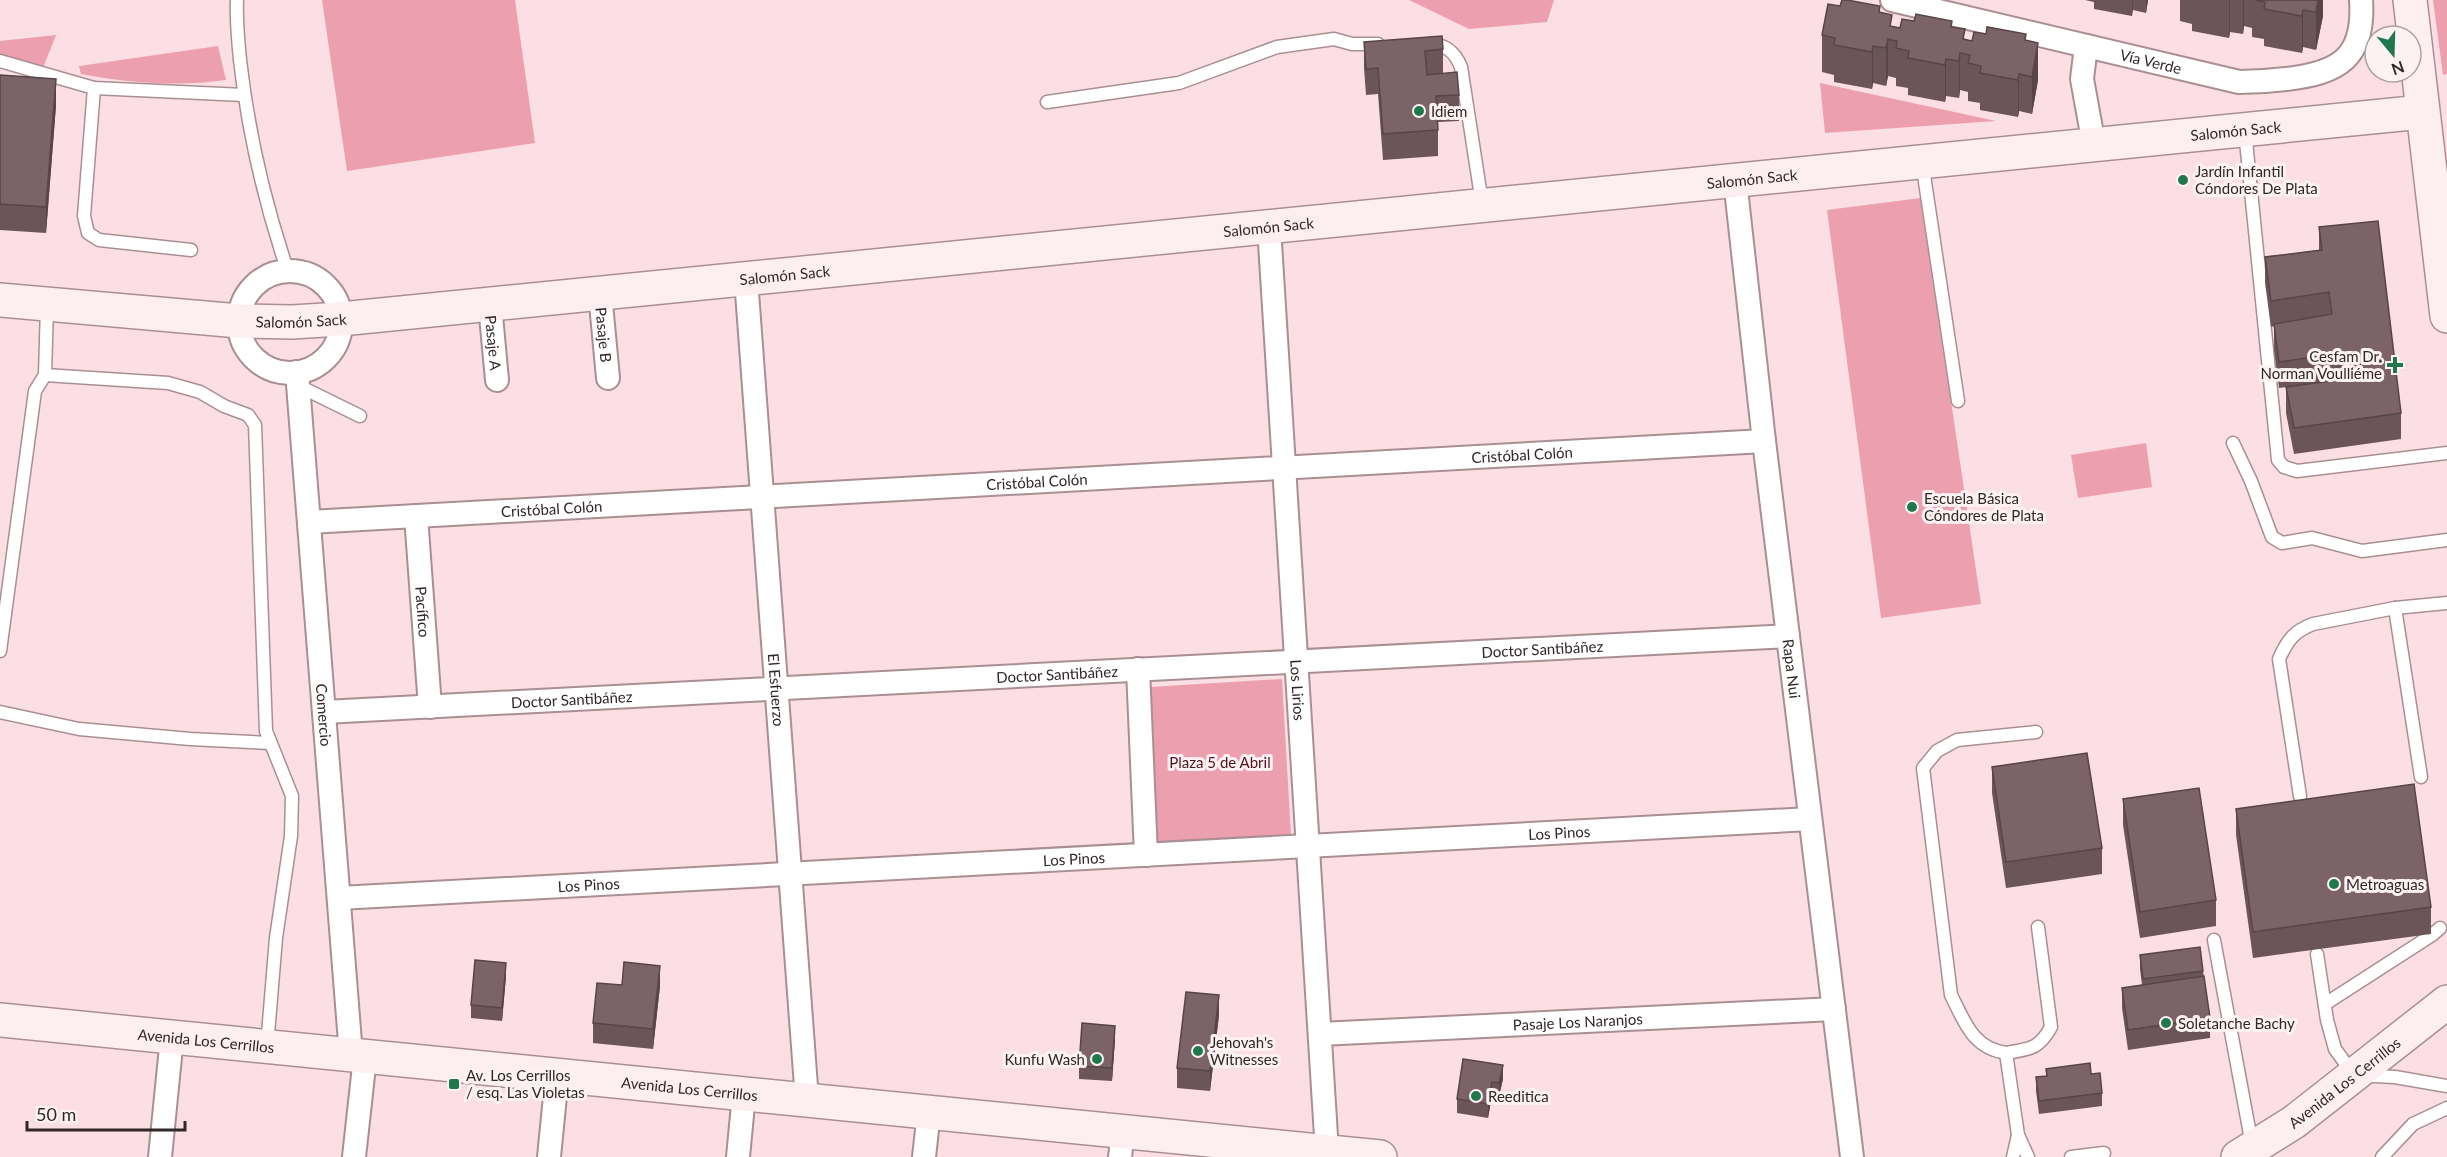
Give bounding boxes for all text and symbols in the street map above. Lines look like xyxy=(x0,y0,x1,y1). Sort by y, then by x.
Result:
north arrow xyxy=(2363,24,2423,84)
street label: Vía Verde xyxy=(2118,45,2184,77)
text: N xyxy=(2389,58,2407,80)
place label: Idiem xyxy=(1431,102,1467,120)
marker: Idiem xyxy=(1412,104,1426,118)
street label: Salomón Sack xyxy=(2189,117,2282,144)
place label: Jardín Infantil Cóndores De Plata xyxy=(2195,162,2318,197)
street label: Salomón Sack xyxy=(1706,165,1799,192)
marker: Jardín Infantil Cóndores De Plata xyxy=(2176,173,2190,187)
street label: Salomón Sack xyxy=(1222,213,1315,240)
street label: Salomón Sack xyxy=(739,261,831,288)
street label: Pasaje B xyxy=(592,306,615,363)
street label: Salomón Sack xyxy=(255,309,348,331)
street label: Pasaje A xyxy=(482,314,505,372)
place label: Cesfam Dr. Norman Voulliéme xyxy=(2261,347,2382,382)
marker: Cesfam Dr. Norman Voulliéme xyxy=(2386,356,2404,374)
street label: Cristóbal Colón xyxy=(1471,443,1573,466)
street label: Cristóbal Colón xyxy=(986,470,1088,493)
place label: Escuela Básica Cóndores de Plata xyxy=(1924,489,2044,524)
street label: Cristóbal Colón xyxy=(500,497,603,520)
marker: Escuela Básica Cóndores de Plata xyxy=(1905,500,1919,514)
street label: Pacífico xyxy=(412,586,434,638)
street label: Doctor Santibáñez xyxy=(1481,637,1604,661)
street label: Rapa Nui xyxy=(1779,638,1805,699)
street label: El Esfuerzo xyxy=(765,653,788,727)
street label: Los Lirios xyxy=(1287,659,1309,721)
street label: Doctor Santibáñez xyxy=(996,662,1119,686)
street label: Comercio xyxy=(313,683,336,747)
street label: Doctor Santibáñez xyxy=(510,687,633,711)
park label: Plaza 5 de Abril xyxy=(1169,753,1271,771)
street label: Los Pinos xyxy=(1528,822,1591,843)
street label: Los Pinos xyxy=(1043,848,1105,869)
street label: Los Pinos xyxy=(557,874,620,895)
place label: Metroaguas xyxy=(2346,875,2424,893)
marker: Metroaguas xyxy=(2327,877,2341,891)
street label: Pasaje Los Naranjos xyxy=(1512,1009,1643,1034)
place label: Soletanche Bachy xyxy=(2178,1014,2295,1032)
marker: Soletanche Bachy xyxy=(2159,1016,2173,1030)
street label: Avenida Los Cerrillos xyxy=(137,1025,275,1056)
place label: Jehovah's Witnesses xyxy=(1210,1033,1278,1068)
street label: Avenida Los Cerrillos xyxy=(2285,1033,2404,1132)
marker: Jehovah's Witnesses xyxy=(1191,1044,1205,1058)
place label: Kunfu Wash xyxy=(1005,1050,1085,1068)
marker: Kunfu Wash xyxy=(1090,1052,1104,1066)
place label: Av. Los Cerrillos / esq. Las Violetas xyxy=(466,1066,585,1101)
street label: Avenida Los Cerrillos xyxy=(620,1073,759,1104)
marker: Av. Los Cerrillos / esq. Las Violetas xyxy=(447,1077,461,1091)
place label: Reeditica xyxy=(1488,1087,1549,1105)
marker: Reeditica xyxy=(1469,1089,1483,1103)
scale bar xyxy=(27,1094,184,1132)
text: 50 m xyxy=(36,1103,76,1125)

